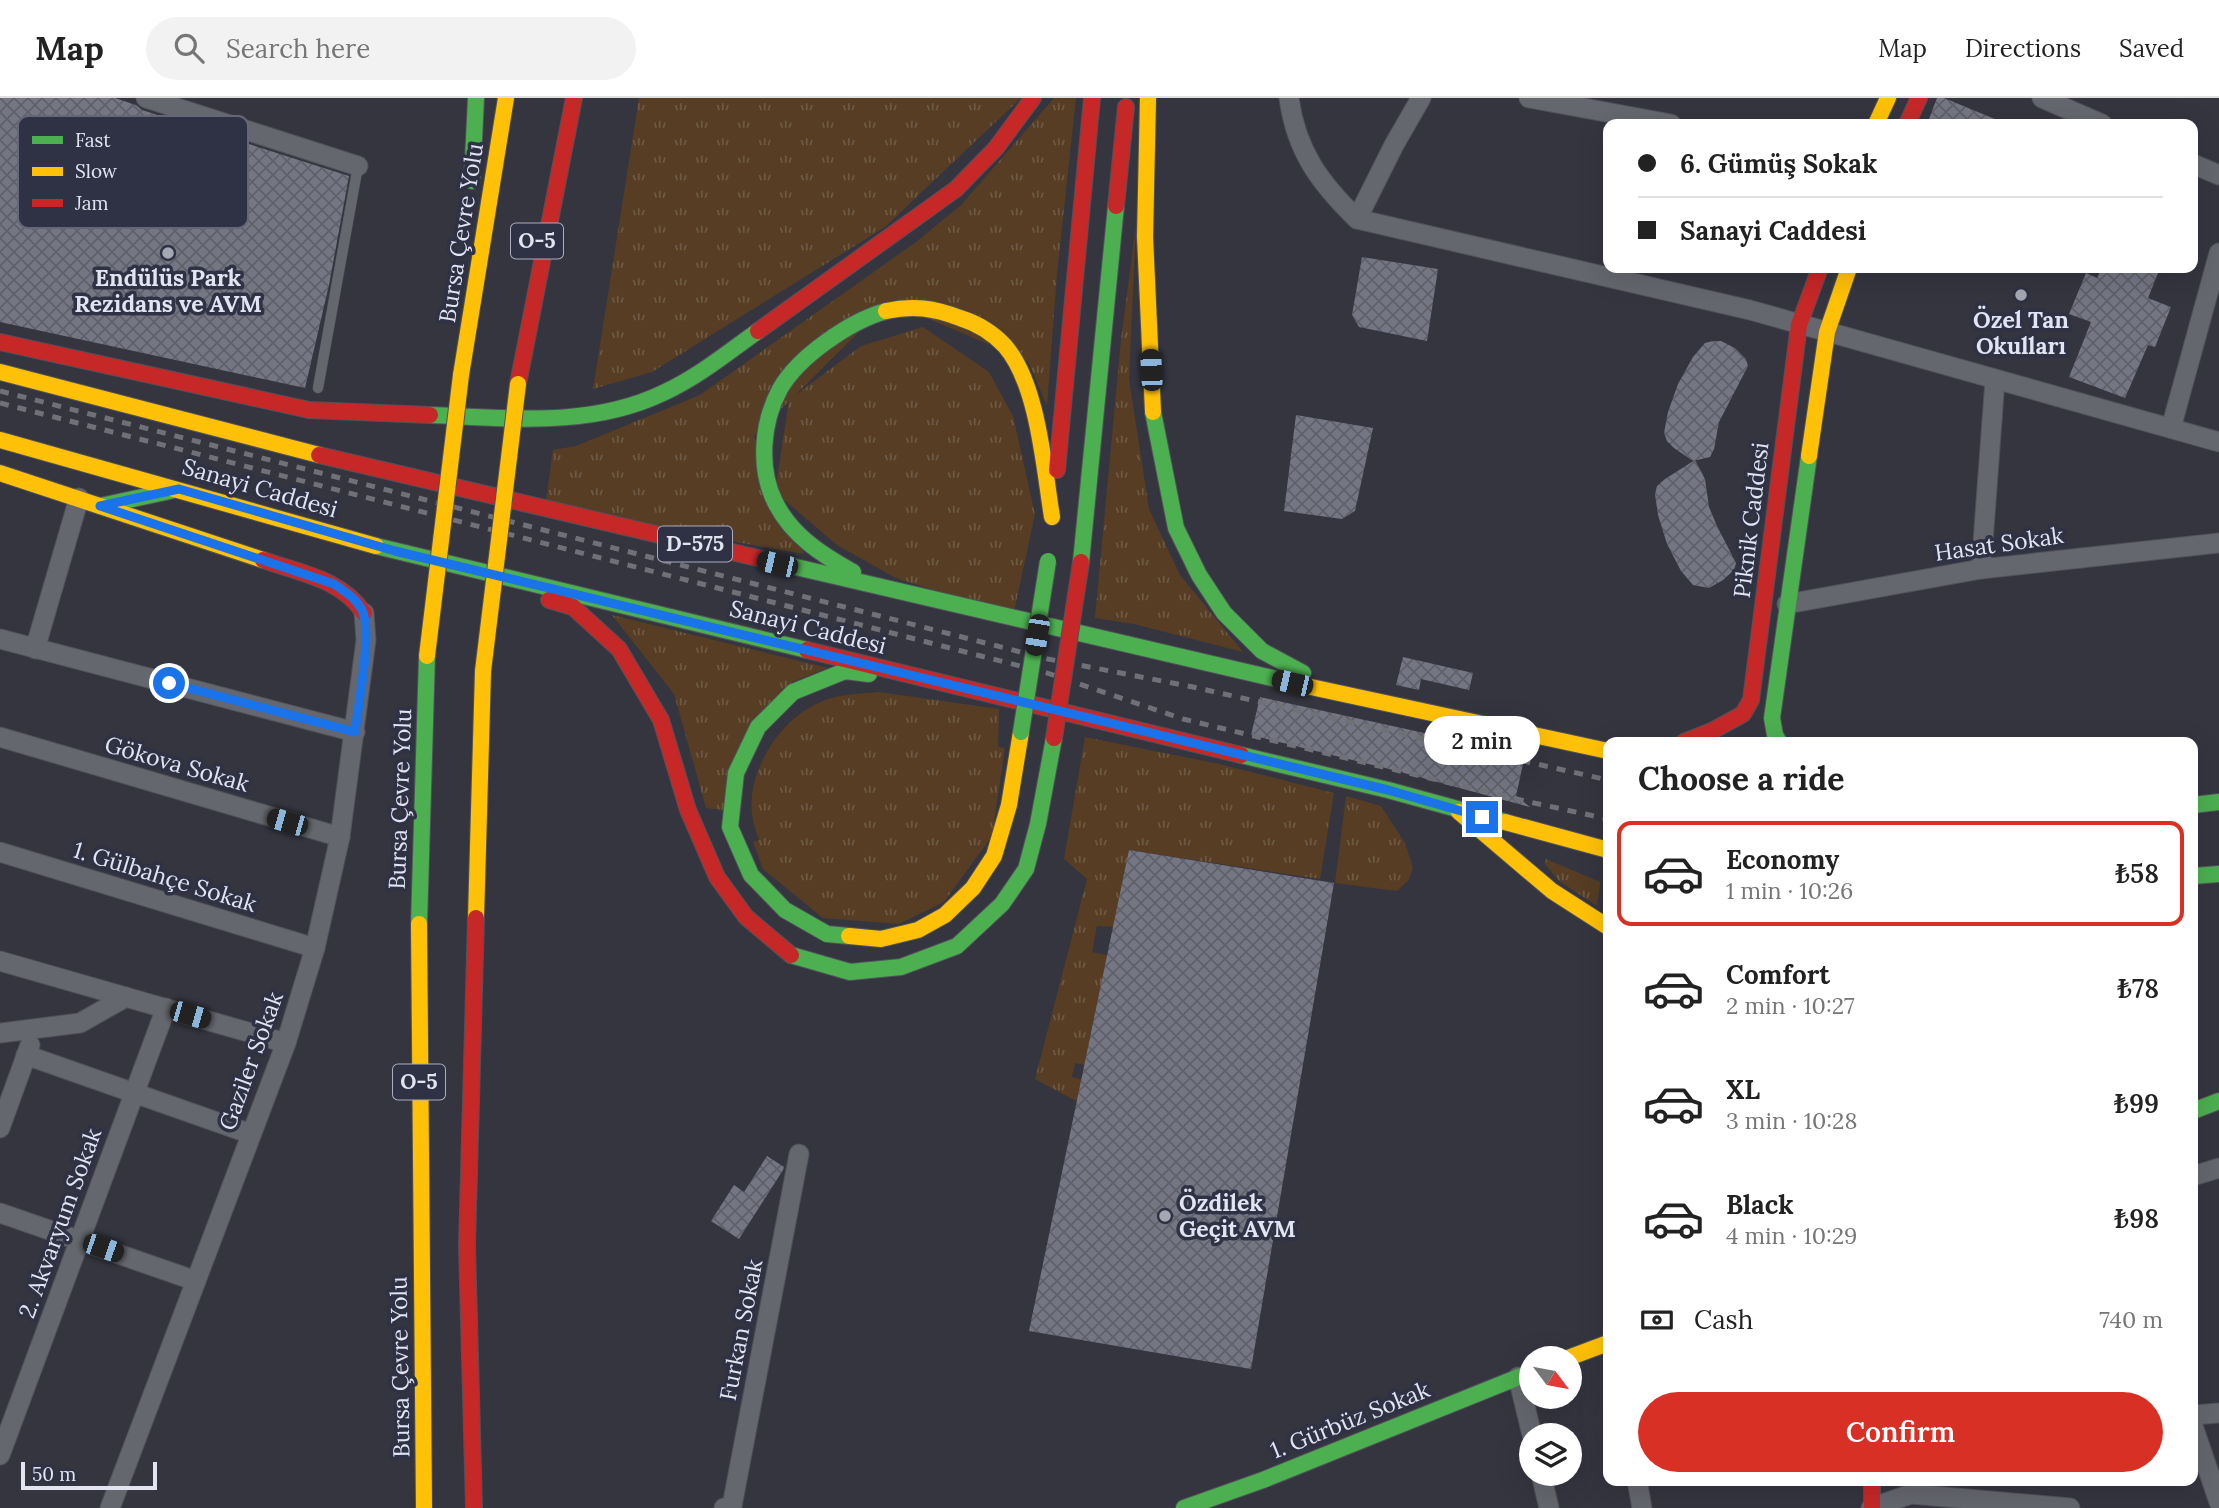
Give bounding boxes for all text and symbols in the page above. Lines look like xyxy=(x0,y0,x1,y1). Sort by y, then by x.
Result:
search box xyxy=(146,17,636,80)
text: Map xyxy=(35,27,104,69)
icon: search xyxy=(170,29,208,67)
text: Search here xyxy=(226,32,370,65)
text: Map xyxy=(1878,33,1927,64)
text: Directions xyxy=(1965,33,2081,64)
text: Saved xyxy=(2119,33,2184,64)
legend xyxy=(18,116,248,228)
text: Fast xyxy=(75,128,111,152)
street label: Bursa Çevre Yolu xyxy=(432,141,489,325)
text: 6. Gümüş Sokak xyxy=(1680,147,1877,180)
text: Slow xyxy=(75,159,118,183)
text: Jam xyxy=(74,191,109,215)
text: Sanayi Caddesi xyxy=(1680,214,1866,247)
road number: O-5 xyxy=(511,223,563,258)
marker: Endülüs Park Rezidans ve AVM xyxy=(160,245,176,261)
place label: Endülüs Park Rezidans ve AVM xyxy=(74,263,262,318)
marker: Özel Tan Okulları xyxy=(2013,287,2029,303)
place label: Özel Tan Okulları xyxy=(1973,305,2069,360)
car xyxy=(1140,348,1163,392)
street label: Piknik Caddesi xyxy=(1727,440,1774,599)
street label: Sanayi Caddesi xyxy=(179,452,341,524)
street label: Hasat Sokak xyxy=(1933,520,2066,567)
road number: D-575 xyxy=(658,526,732,562)
car xyxy=(755,549,800,579)
street label: Sanayi Caddesi xyxy=(727,593,889,660)
car xyxy=(1024,613,1051,657)
route start xyxy=(153,667,185,699)
car xyxy=(1270,668,1315,698)
street label: Bursa Çevre Yolu xyxy=(382,708,417,890)
callout: 2 min xyxy=(1424,716,1540,764)
text: 2 min xyxy=(1452,726,1512,755)
street label: Gökova Sokak xyxy=(102,729,253,798)
text: Choose a ride xyxy=(1638,758,1845,799)
route end xyxy=(1466,801,1498,833)
car xyxy=(264,806,311,838)
street label: 1. Gülbahçe Sokak xyxy=(70,835,261,918)
icon: car xyxy=(1642,842,1705,905)
text: Economy xyxy=(1726,843,1839,876)
text: ₺58 xyxy=(2115,857,2159,890)
text: 1 min · 10:26 xyxy=(1726,876,1853,905)
icon: car xyxy=(1642,957,1705,1020)
text: Comfort xyxy=(1726,958,1830,991)
text: ₺78 xyxy=(2117,972,2159,1005)
street label: Gaziler Sokak xyxy=(212,987,289,1134)
text: 2 min · 10:27 xyxy=(1726,991,1855,1020)
car xyxy=(167,999,214,1031)
road number: O-5 xyxy=(393,1065,445,1100)
icon: car xyxy=(1642,1072,1705,1135)
text: XL xyxy=(1726,1073,1760,1106)
text: ₺99 xyxy=(2114,1087,2159,1120)
text: 3 min · 10:28 xyxy=(1726,1106,1857,1135)
street label: 2. Akvaryum Sokak xyxy=(12,1123,108,1322)
icon: car xyxy=(1642,1187,1705,1250)
place label: Özdilek Geçit AVM xyxy=(1179,1188,1296,1243)
text: Black xyxy=(1726,1188,1794,1221)
text: ₺98 xyxy=(2114,1202,2159,1235)
marker: Özdilek Geçit AVM xyxy=(1157,1208,1173,1224)
text: 4 min · 10:29 xyxy=(1726,1221,1857,1250)
car xyxy=(80,1231,127,1265)
street label: Furkan Sokak xyxy=(713,1256,769,1403)
street label: Bursa Çevre Yolu xyxy=(383,1276,416,1458)
icon: cash xyxy=(1638,1301,1676,1339)
text: Cash xyxy=(1694,1303,1753,1336)
text: 740 m xyxy=(2099,1305,2163,1334)
north arrow xyxy=(1519,1346,1582,1409)
map controls xyxy=(1519,1346,1582,1486)
street label: 1. Gürbüz Sokak xyxy=(1266,1374,1434,1465)
button: Confirm xyxy=(1638,1392,2163,1472)
button: layers xyxy=(1519,1423,1582,1486)
scale bar xyxy=(21,1459,158,1491)
text: 50 m xyxy=(32,1462,76,1486)

